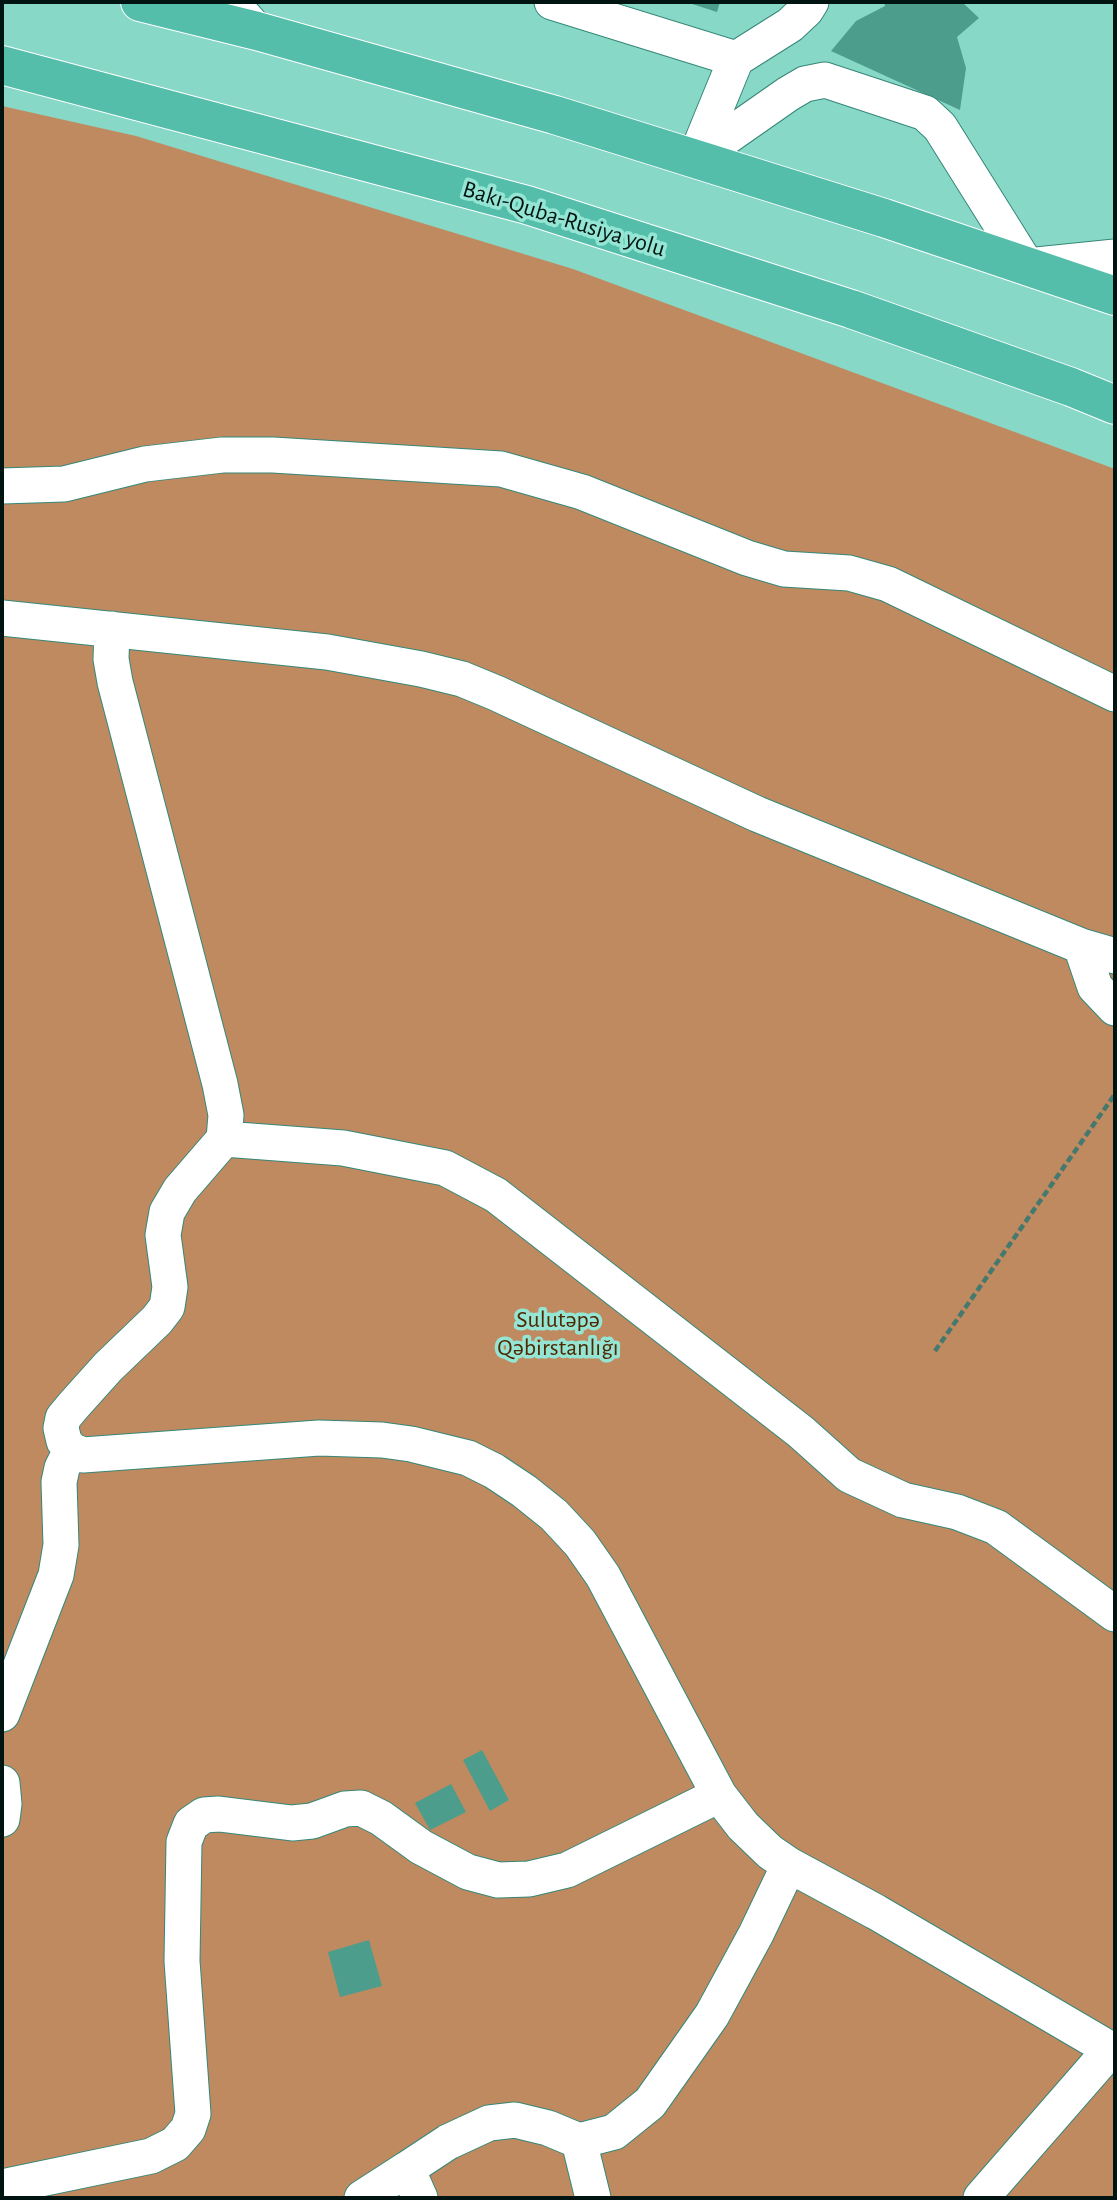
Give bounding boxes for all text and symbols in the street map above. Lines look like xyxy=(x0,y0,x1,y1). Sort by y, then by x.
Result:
street label: Bakı-Quba-Rusiya yolu xyxy=(459,174,669,264)
park label: Sulutəpə Qəbirstanlığı xyxy=(497,1306,619,1362)

